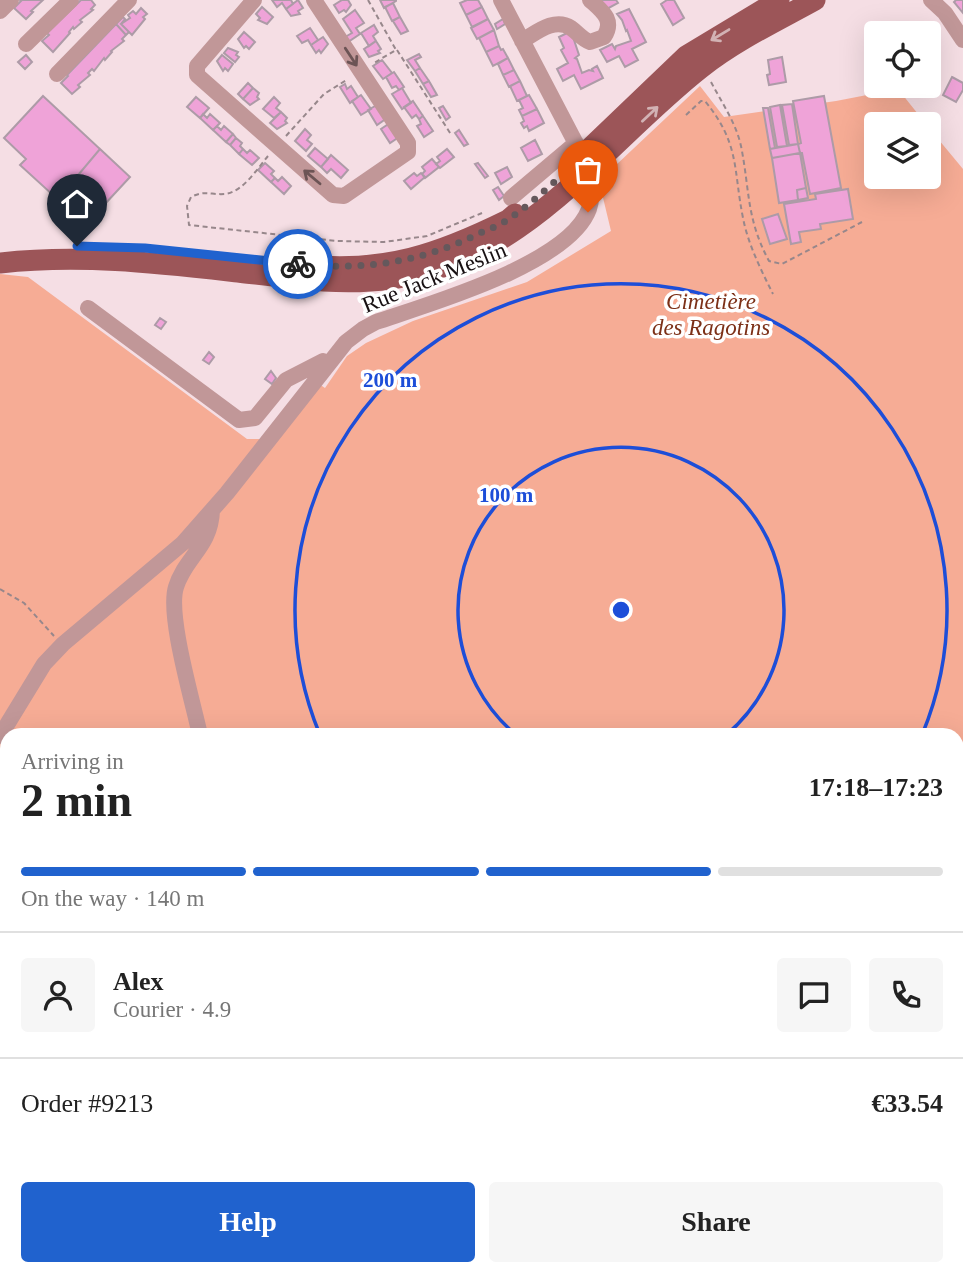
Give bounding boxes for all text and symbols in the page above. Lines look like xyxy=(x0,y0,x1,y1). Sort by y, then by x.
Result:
map controls xyxy=(864,21,941,189)
button: locate xyxy=(864,21,941,98)
one-way arrow xyxy=(711,28,731,42)
one-way arrow xyxy=(345,47,359,67)
one-way arrow xyxy=(641,106,658,123)
button: layers xyxy=(864,112,941,189)
pin xyxy=(558,140,618,212)
icon: bag xyxy=(569,151,607,189)
one-way arrow xyxy=(304,170,322,185)
pin xyxy=(47,174,107,246)
icon: home xyxy=(58,185,96,223)
courier xyxy=(263,229,333,299)
street label: Rue Jack Meslin xyxy=(358,237,510,318)
icon: bike xyxy=(279,245,317,283)
park label: Cimetière des Ragotins xyxy=(652,289,770,340)
text: 200 m xyxy=(363,368,418,392)
text: 100 m xyxy=(479,483,534,507)
centre of rings xyxy=(609,598,633,622)
text: Arriving in xyxy=(21,749,124,774)
text: 17:18–17:23 xyxy=(809,773,943,802)
text: 2 min xyxy=(21,775,132,826)
text: On the way · 140 m xyxy=(21,886,204,911)
button: person xyxy=(21,958,95,1032)
button: chat xyxy=(777,958,851,1032)
button: phone xyxy=(869,958,943,1032)
text: Alex xyxy=(113,967,164,996)
text: Courier · 4.9 xyxy=(113,997,231,1022)
text: Order #9213 xyxy=(21,1089,153,1118)
text: €33.54 xyxy=(872,1089,943,1118)
button: Help xyxy=(21,1182,475,1262)
button: Share xyxy=(489,1182,943,1262)

